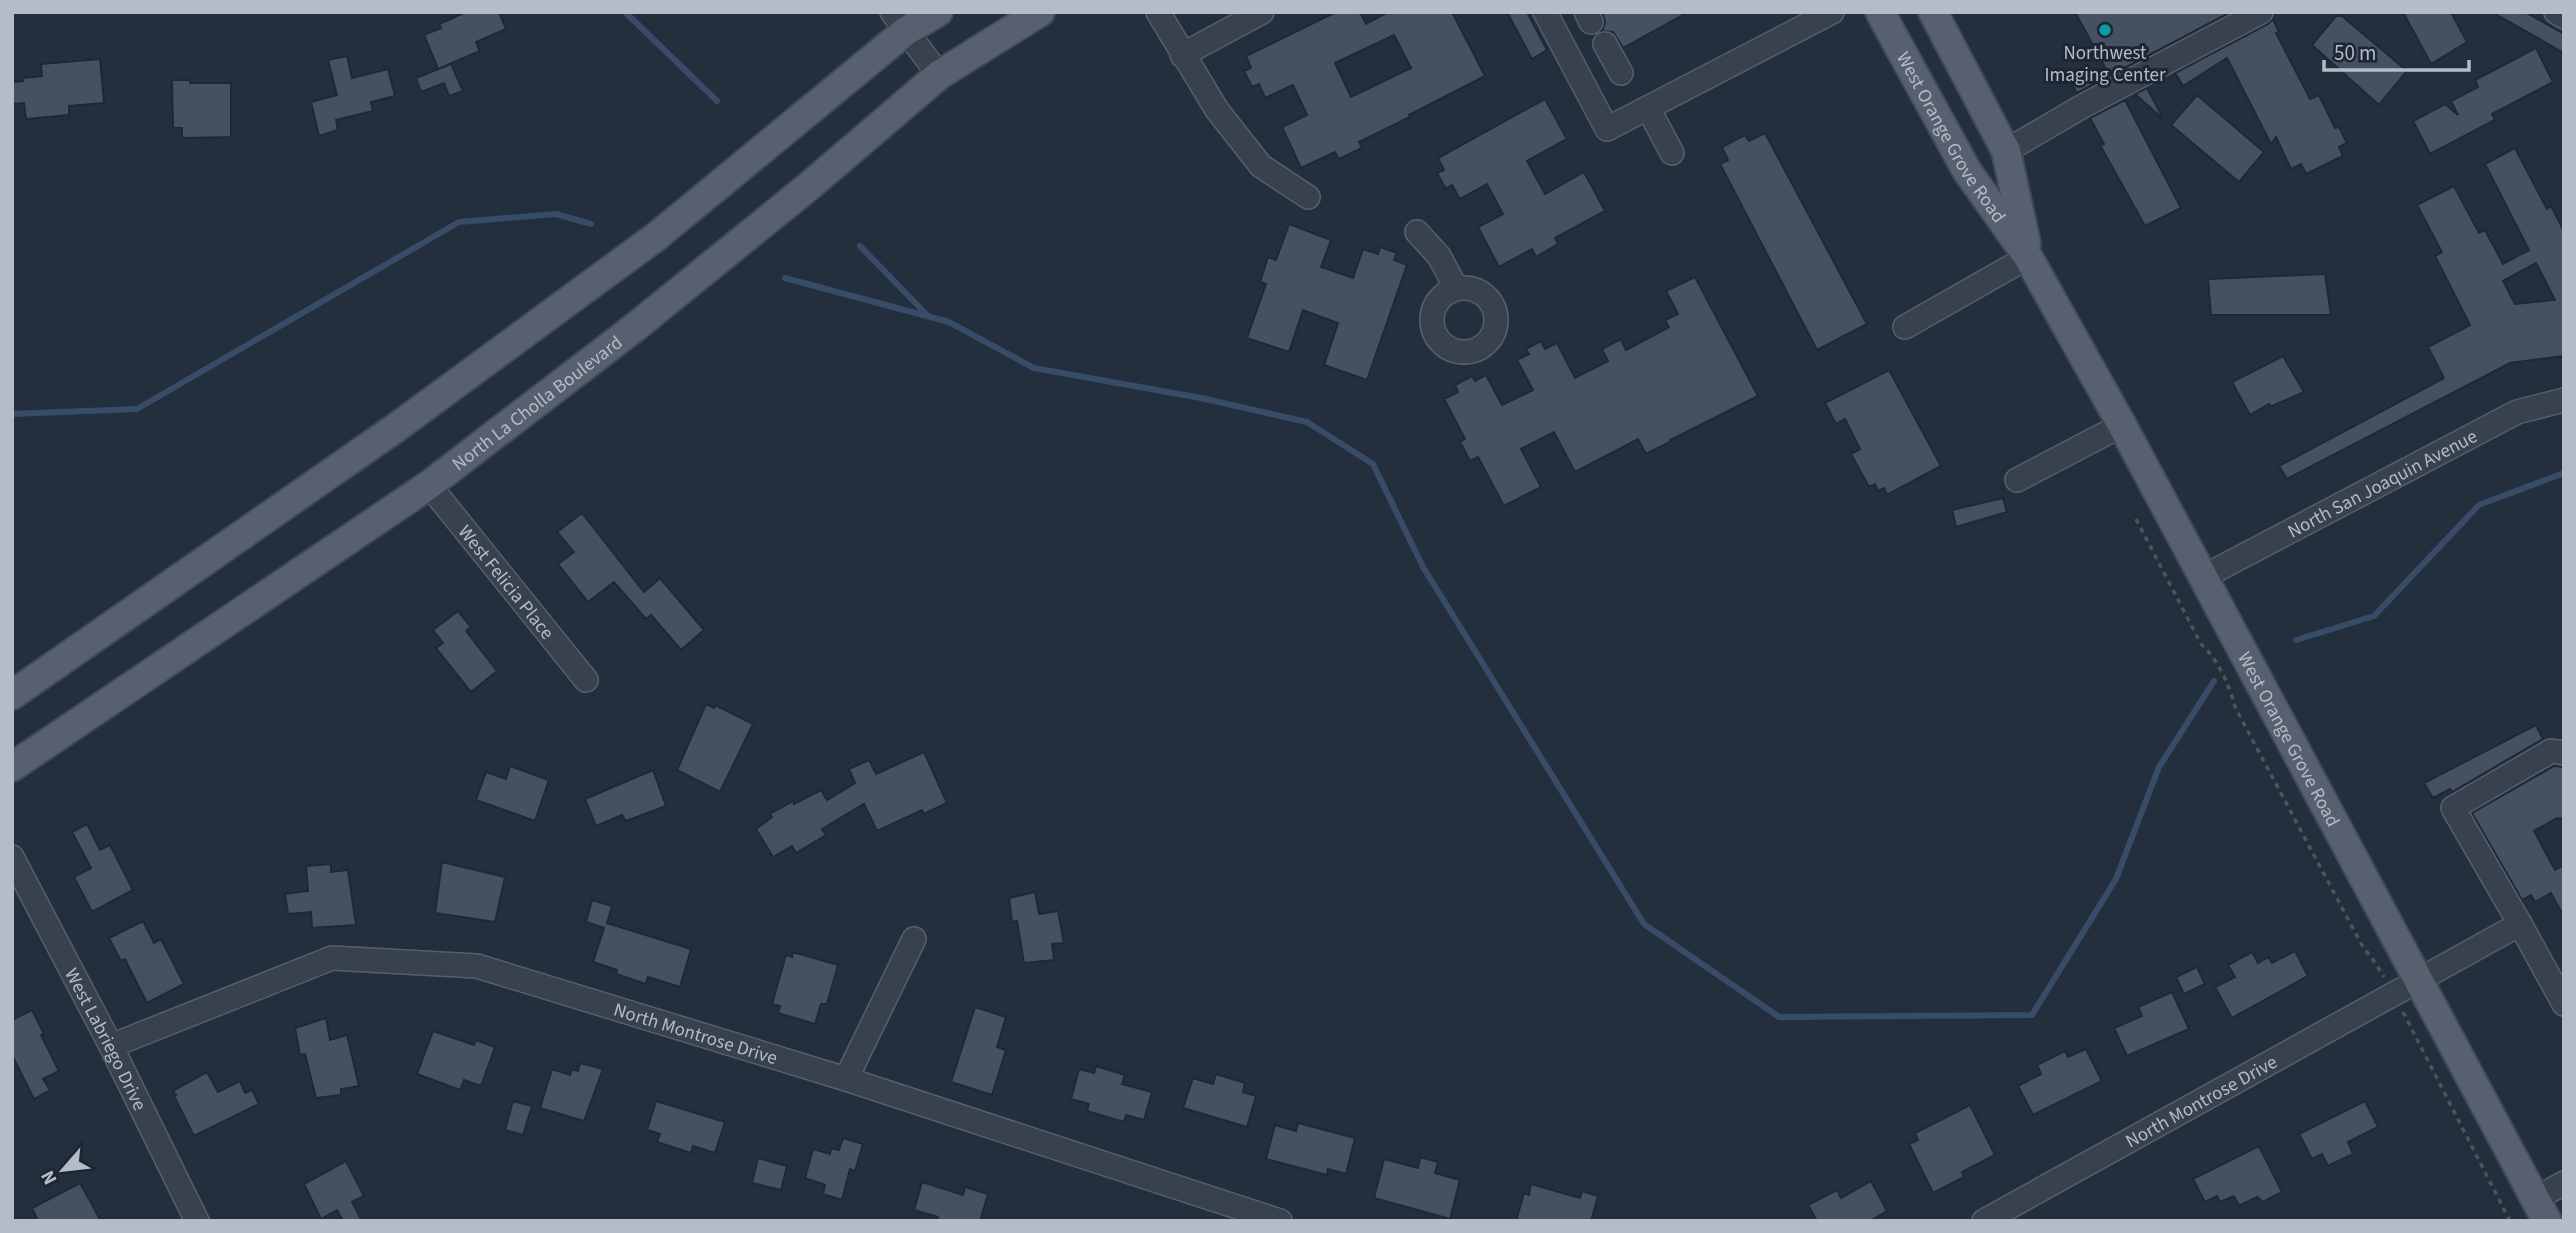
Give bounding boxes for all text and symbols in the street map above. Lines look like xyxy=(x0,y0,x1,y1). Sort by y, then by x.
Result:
marker: Northwest Imaging Center xyxy=(2097,22,2113,38)
scale bar xyxy=(2324,28,2469,72)
text: 50 m xyxy=(2334,38,2376,68)
place label: Northwest Imaging Center xyxy=(2044,40,2166,89)
street label: West Orange Grove Road xyxy=(1889,47,2012,229)
street label: North La Cholla Boulevard xyxy=(447,330,628,478)
street label: North San Joaquin Avenue xyxy=(2283,423,2482,545)
street label: West Felicia Place xyxy=(451,520,560,646)
street label: West Orange Grove Road xyxy=(2230,647,2346,832)
street label: West Labriego Drive xyxy=(57,964,153,1115)
street label: North Montrose Drive xyxy=(610,997,781,1072)
street label: North Montrose Drive xyxy=(2121,1049,2282,1155)
north arrow xyxy=(28,1135,98,1205)
text: N xyxy=(34,1165,64,1189)

